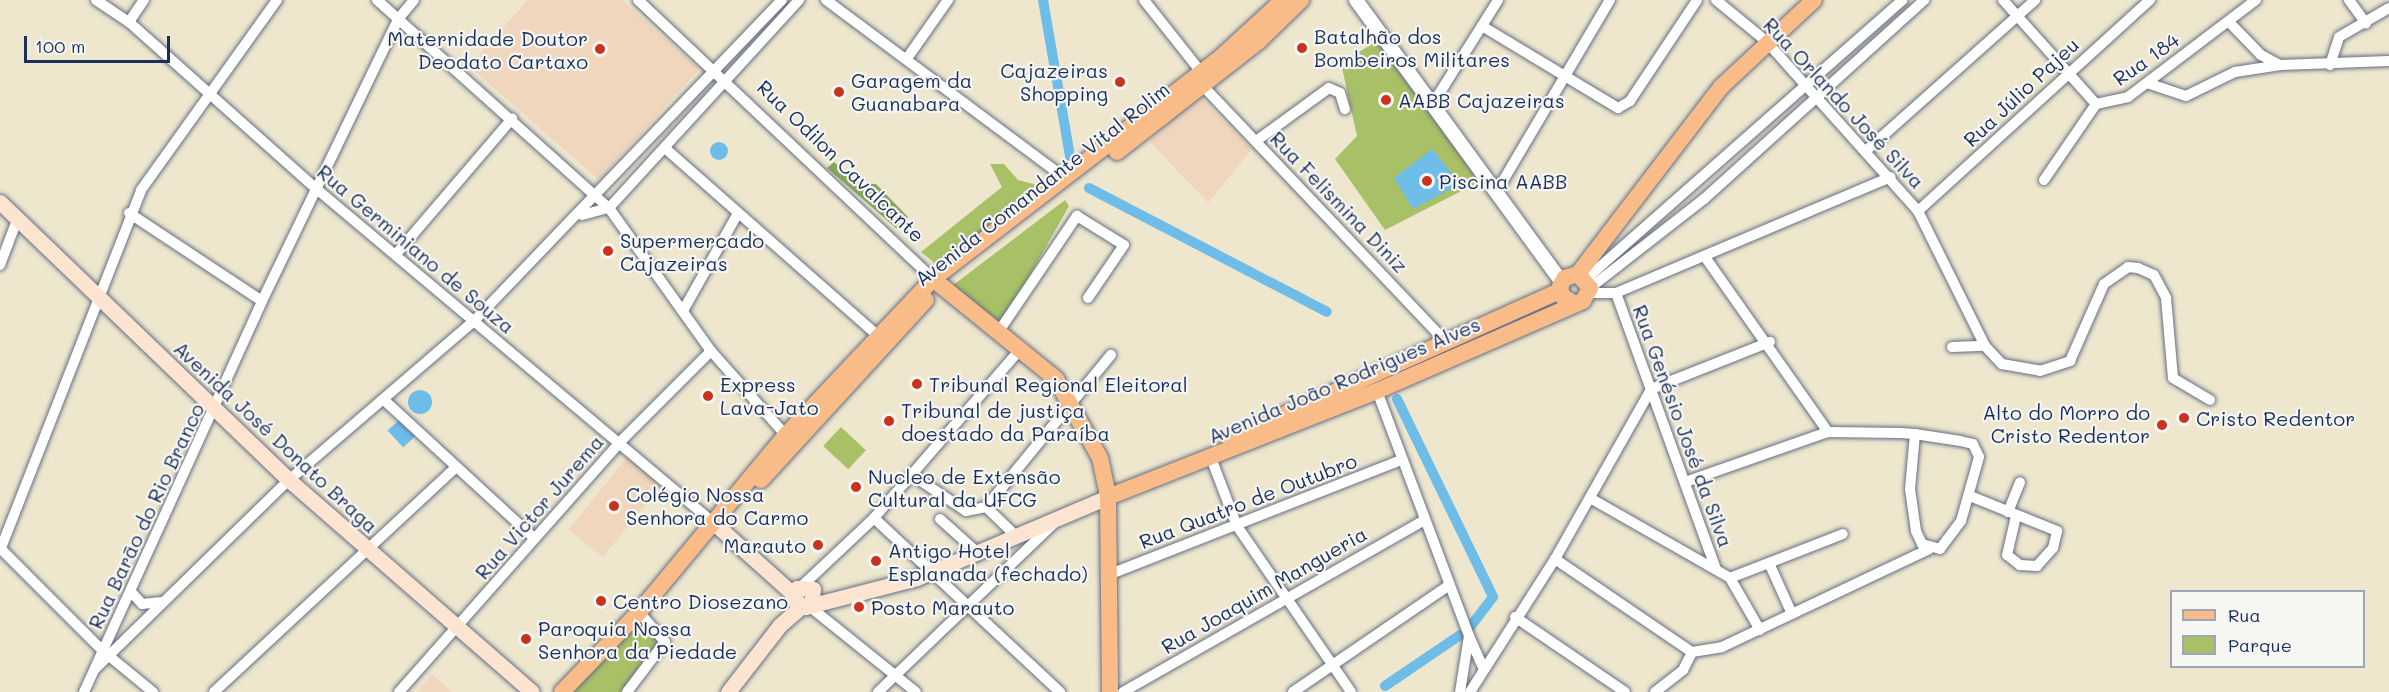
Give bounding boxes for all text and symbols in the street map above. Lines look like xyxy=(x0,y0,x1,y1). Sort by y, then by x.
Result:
street label: Rua Orlando José Silva xyxy=(1759,13,1929,193)
scale bar xyxy=(27,24,172,62)
place label: Batalhão dos Bombeiros Militares xyxy=(1314,24,1510,71)
place label: Maternidade Doutor Deodato Cartaxo xyxy=(387,26,588,73)
street label: Rua 184 xyxy=(2108,28,2184,90)
street label: Rua Júlio Pajeu xyxy=(1958,33,2084,151)
text: 100 m xyxy=(35,34,85,58)
marker: Batalhão dos Bombeiros Militares xyxy=(1295,41,1309,55)
marker: Maternidade Doutor Deodato Cartaxo xyxy=(593,42,607,56)
place label: Cajazeiras Shopping xyxy=(1000,58,1108,105)
place label: Garagem da Guanabara xyxy=(851,68,972,115)
street label: Rua Odilon Cavalcante xyxy=(752,75,930,247)
marker: Cajazeiras Shopping xyxy=(1113,75,1127,89)
street label: Avenida Comandante Vital Rolim xyxy=(910,77,1174,291)
marker: Garagem da Guanabara xyxy=(832,85,846,99)
place label: AABB Cajazeiras xyxy=(1398,88,1565,112)
marker: AABB Cajazeiras xyxy=(1379,93,1393,107)
street label: Rua Felismina Diniz xyxy=(1265,126,1413,278)
street label: Rua Germiniano de Souza xyxy=(313,159,519,339)
place label: Piscina AABB xyxy=(1439,169,1567,193)
marker: Piscina AABB xyxy=(1420,174,1434,188)
place label: Supermercado Cajazeiras xyxy=(620,228,764,275)
marker: Supermercado Cajazeiras xyxy=(601,244,615,258)
street label: Rua Genésio José da Silva xyxy=(1628,302,1738,550)
street label: Avenida João Rodrigues Alves xyxy=(1204,312,1484,448)
street label: Avenida José Donato Braga xyxy=(169,336,383,538)
place label: Express Lava-Jato xyxy=(720,372,819,419)
place label: Tribunal Regional Eleitoral xyxy=(929,372,1188,396)
marker: Tribunal Regional Eleitoral xyxy=(910,377,924,391)
marker: Express Lava-Jato xyxy=(701,389,715,403)
place label: Tribunal de justiça doestado da Paraíba xyxy=(901,398,1110,445)
street label: Rua Barāo do Rio Branco xyxy=(83,399,209,633)
place label: Alto do Morro do Cristo Redentor xyxy=(1982,401,2150,448)
place label: Cristo Redentor xyxy=(2196,406,2355,430)
marker: Cristo Redentor xyxy=(2177,411,2191,425)
marker: Tribunal de justiça doestado da Paraíba xyxy=(882,414,896,428)
marker: Alto do Morro do Cristo Redentor xyxy=(2155,418,2169,432)
street label: Rua Victor Jurema xyxy=(470,430,608,584)
street label: Rua Quatro de Outubro xyxy=(1136,448,1360,554)
place label: Nucleo de Extensão Cultural da UFCG xyxy=(868,464,1061,511)
marker: Nucleo de Extensão Cultural da UFCG xyxy=(849,480,863,494)
place label: Colégio Nossa Senhora do Carmo xyxy=(626,482,808,529)
marker: Colégio Nossa Senhora do Carmo xyxy=(607,499,621,513)
street label: Rua Joaquim Mangueria xyxy=(1157,521,1371,659)
place label: Marauto xyxy=(724,533,806,557)
marker: Marauto xyxy=(811,538,825,552)
place label: Antigo Hotel Esplanada (fechado) xyxy=(888,538,1088,585)
marker: Antigo Hotel Esplanada (fechado) xyxy=(869,554,883,568)
place label: Centro Diosezano xyxy=(613,589,788,613)
legend xyxy=(2170,590,2365,668)
marker: Centro Diosezano xyxy=(594,594,608,608)
place label: Posto Marauto xyxy=(871,595,1014,619)
marker: Posto Marauto xyxy=(852,600,866,614)
text: Rua xyxy=(2228,603,2261,627)
place label: Paroquia Nossa Senhora da Piedade xyxy=(538,616,737,663)
marker: Paroquia Nossa Senhora da Piedade xyxy=(519,632,533,646)
text: Parque xyxy=(2228,633,2292,657)

